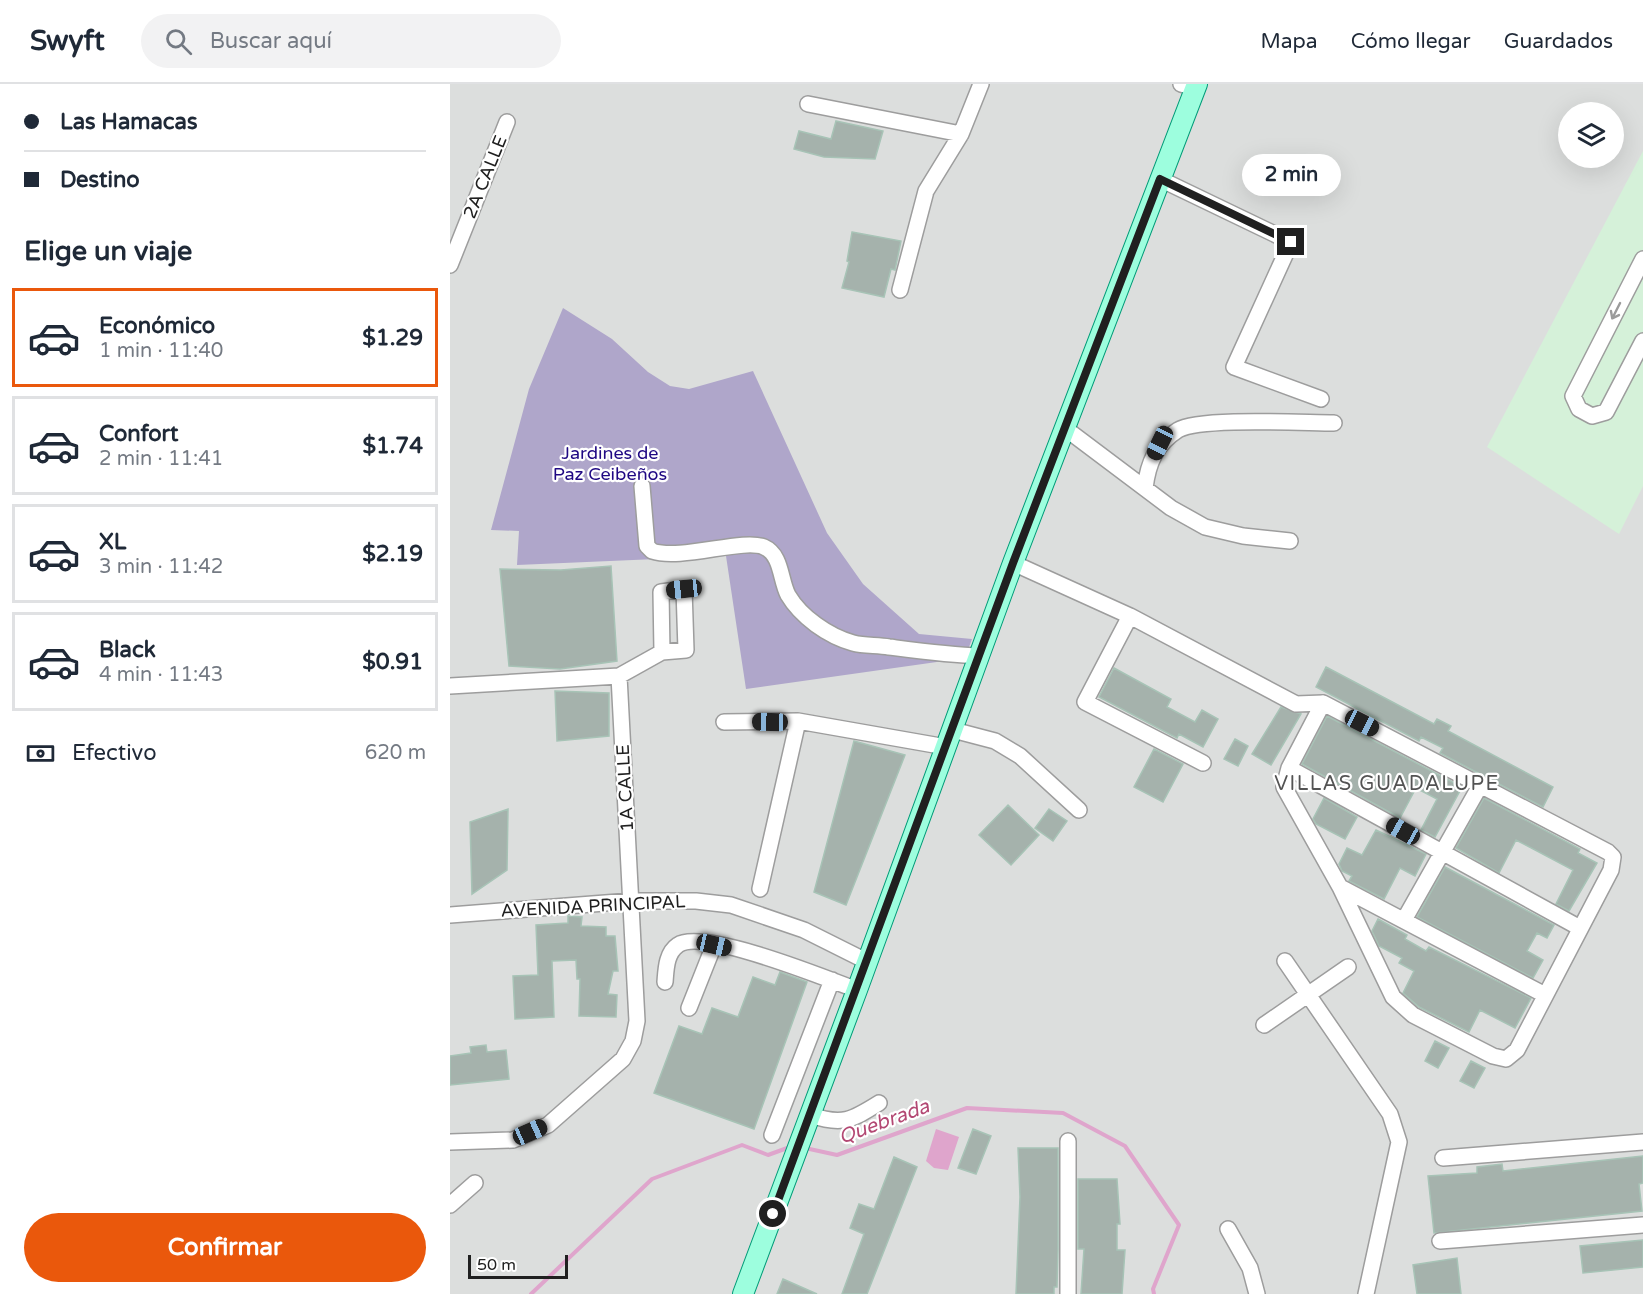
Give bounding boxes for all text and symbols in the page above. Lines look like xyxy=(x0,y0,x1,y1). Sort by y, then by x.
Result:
search box xyxy=(141,14,561,68)
text: Swyft xyxy=(30,24,105,58)
icon: search xyxy=(162,25,195,58)
text: Buscar aquí xyxy=(210,28,332,54)
text: Mapa xyxy=(1260,29,1318,54)
text: Cómo llegar xyxy=(1351,29,1471,54)
text: Guardados xyxy=(1504,29,1613,54)
map controls xyxy=(1558,102,1624,168)
button: layers xyxy=(1558,102,1624,168)
text: Las Hamacas xyxy=(60,109,198,135)
street label: 2A CALLE xyxy=(458,132,512,222)
callout: 2 min xyxy=(1242,155,1340,197)
text: 2 min xyxy=(1265,163,1318,187)
text: Destino xyxy=(60,167,140,193)
route end xyxy=(1277,228,1304,255)
text: Elige un viaje xyxy=(24,235,192,268)
one-way arrow xyxy=(1610,302,1622,320)
icon: car xyxy=(27,311,81,365)
text: Económico xyxy=(99,313,215,339)
text: $1.29 xyxy=(362,325,423,351)
text: 1 min · 11:40 xyxy=(99,339,223,363)
icon: car xyxy=(27,419,81,473)
text: Confort xyxy=(99,421,178,447)
car xyxy=(1144,423,1176,463)
text: $1.74 xyxy=(362,433,423,459)
park label: Jardines de Paz Ceibeños xyxy=(553,442,667,485)
text: 2 min · 11:41 xyxy=(99,447,223,471)
icon: car xyxy=(27,527,81,581)
text: XL xyxy=(99,529,126,555)
text: $2.19 xyxy=(362,541,423,567)
text: 3 min · 11:42 xyxy=(99,555,223,579)
car xyxy=(665,578,703,600)
icon: car xyxy=(27,635,81,689)
text: Black xyxy=(99,637,156,663)
text: $0.91 xyxy=(362,649,423,675)
text: 4 min · 11:43 xyxy=(99,663,223,687)
car xyxy=(1342,707,1382,739)
car xyxy=(752,713,788,731)
icon: cash xyxy=(24,737,57,770)
text: Efectivo xyxy=(72,740,157,766)
text: 620 m xyxy=(365,741,426,765)
street label: 1A CALLE xyxy=(612,744,638,832)
district label: VILLAS GUADALUPE xyxy=(1274,772,1500,796)
car xyxy=(1383,814,1423,848)
street label: AVENIDA PRINCIPAL xyxy=(500,890,686,922)
car xyxy=(694,932,734,958)
water label: Quebrada xyxy=(835,1094,933,1150)
car xyxy=(510,1116,550,1148)
route start xyxy=(759,1200,786,1227)
button: Confirmar xyxy=(24,1213,426,1282)
scale bar xyxy=(468,1252,568,1280)
text: 50 m xyxy=(477,1255,516,1275)

